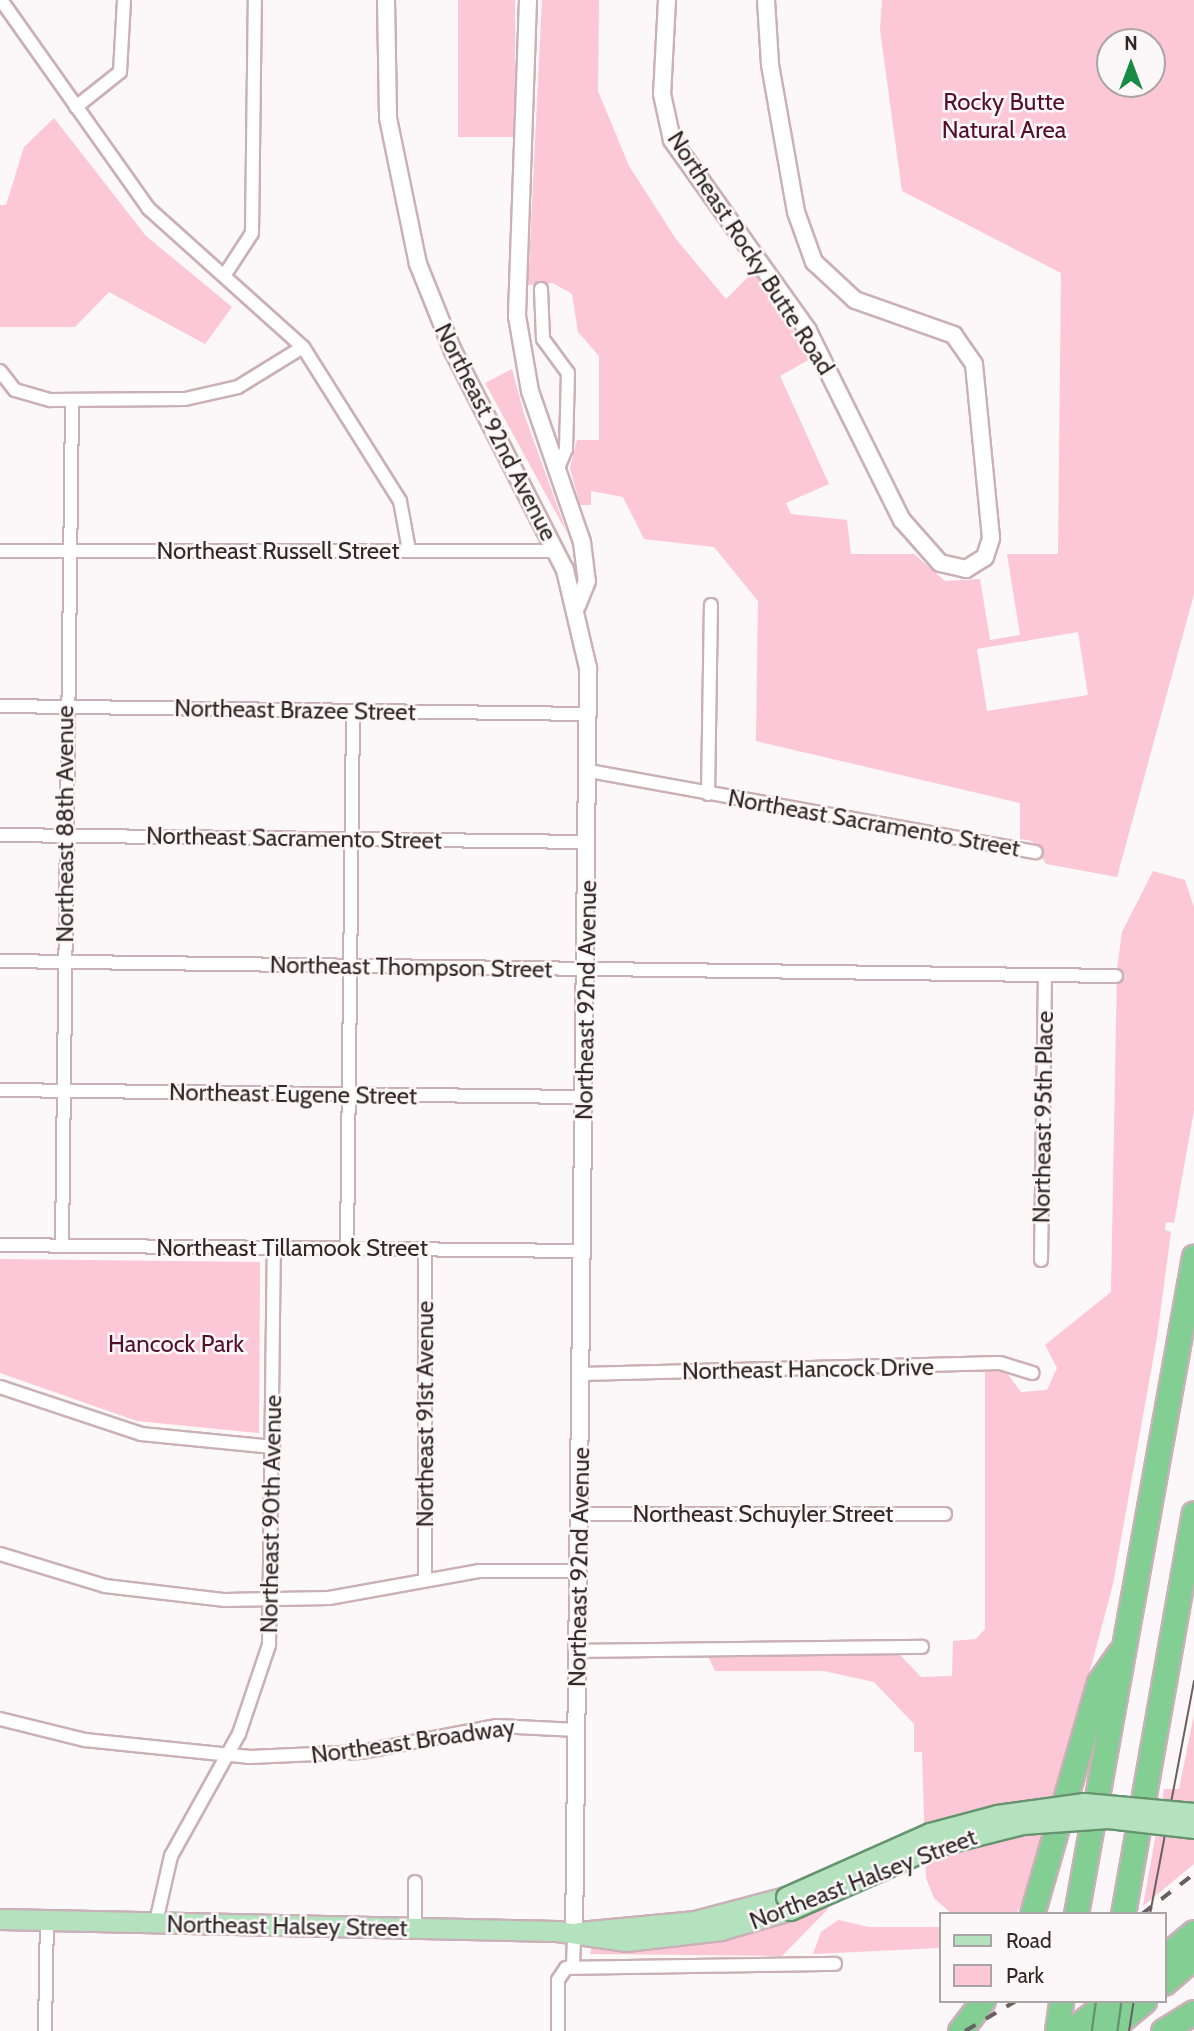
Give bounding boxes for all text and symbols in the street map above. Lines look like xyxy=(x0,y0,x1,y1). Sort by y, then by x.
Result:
north arrow xyxy=(1096,28,1166,98)
text: N xyxy=(1124,32,1138,55)
park label: Rocky Butte Natural Area xyxy=(942,88,1066,144)
street label: Northeast Rocky Butte Road xyxy=(661,126,841,380)
street label: Northeast 92nd Avenue xyxy=(429,318,563,546)
street label: Northeast Russell Street xyxy=(157,537,399,565)
street label: Northeast Brazee Street xyxy=(174,693,416,727)
street label: Northeast 88th Avenue xyxy=(51,705,79,943)
street label: Northeast Sacramento Street xyxy=(726,783,1022,863)
street label: Northeast Sacramento Street xyxy=(146,821,442,855)
street label: Northeast 92nd Avenue xyxy=(570,880,602,1120)
street label: Northeast Thompson Street xyxy=(269,950,553,984)
street label: Northeast 95th Place xyxy=(1027,1010,1059,1224)
street label: Northeast Eugene Street xyxy=(169,1077,417,1111)
street label: Northeast Tillamook Street xyxy=(156,1234,428,1262)
street label: Northeast 91st Avenue xyxy=(411,1301,439,1527)
park label: Hancock Park xyxy=(108,1330,244,1358)
street label: Northeast Hancock Drive xyxy=(682,1352,934,1386)
street label: Northeast 90th Avenue xyxy=(255,1394,287,1634)
street label: Northeast 92nd Avenue xyxy=(563,1447,595,1687)
street label: Northeast Schuyler Street xyxy=(633,1500,893,1528)
street label: Northeast Broadway xyxy=(309,1712,517,1770)
street label: Northeast Halsey Street xyxy=(745,1822,981,1936)
street label: Northeast Halsey Street xyxy=(166,1910,408,1942)
legend xyxy=(939,1912,1166,2003)
text: Road xyxy=(1006,1928,1052,1953)
text: Park xyxy=(1006,1963,1044,1988)

